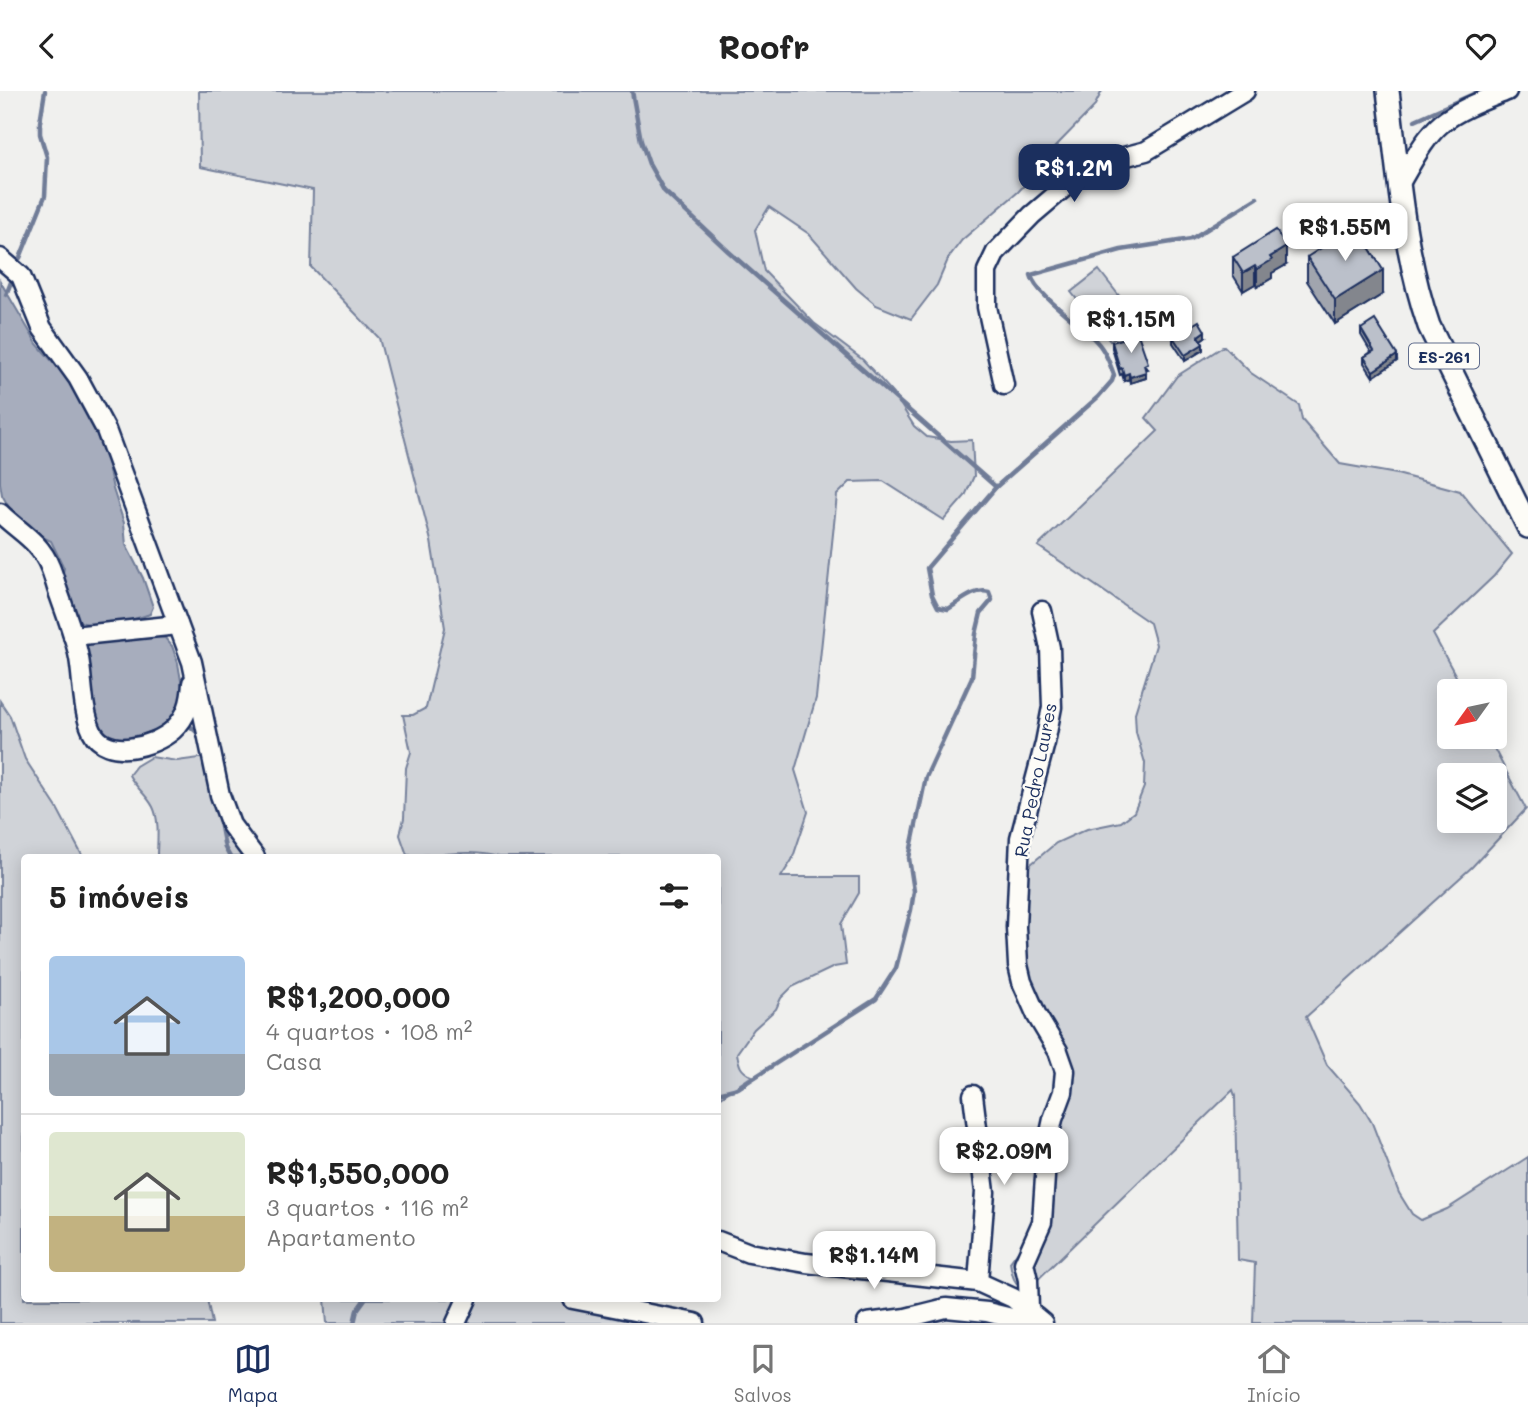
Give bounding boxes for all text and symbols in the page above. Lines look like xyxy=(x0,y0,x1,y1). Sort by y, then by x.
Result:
text: Roofr xyxy=(718,25,810,67)
icon: back xyxy=(28,27,66,65)
icon: heart xyxy=(1462,27,1500,65)
pin: R$1.2M xyxy=(1017,145,1131,204)
text: R$1.2M xyxy=(1035,152,1113,182)
pin: R$1.55M xyxy=(1280,204,1410,263)
text: R$1.55M xyxy=(1299,211,1391,241)
pin: R$1.15M xyxy=(1066,295,1196,355)
text: R$1.15M xyxy=(1086,303,1176,333)
road number: ES-261 xyxy=(1409,343,1479,369)
north arrow xyxy=(1437,679,1507,749)
map controls xyxy=(1437,679,1507,833)
street label: Rua Pedro Laures xyxy=(1008,701,1062,859)
button: layers xyxy=(1437,763,1507,833)
text: 5 imóveis xyxy=(49,876,189,916)
icon: filters xyxy=(655,877,693,915)
text: R$1,200,000 xyxy=(266,976,450,1016)
icon: home xyxy=(105,984,189,1068)
text: 4 quartos · 108 m² xyxy=(266,1016,473,1046)
text: Casa xyxy=(266,1046,322,1076)
pin: R$2.09M xyxy=(939,1127,1069,1187)
text: R$2.09M xyxy=(955,1135,1053,1165)
text: R$1,550,000 xyxy=(266,1152,449,1192)
icon: home xyxy=(105,1160,189,1244)
text: 3 quartos · 116 m² xyxy=(266,1192,469,1222)
text: Apartamento xyxy=(266,1222,416,1252)
pin: R$1.14M xyxy=(809,1231,939,1291)
text: R$1.14M xyxy=(829,1239,919,1269)
tab: Mapa xyxy=(228,1340,278,1407)
tab: Salvos xyxy=(734,1340,792,1407)
tab: Início xyxy=(1247,1340,1300,1407)

